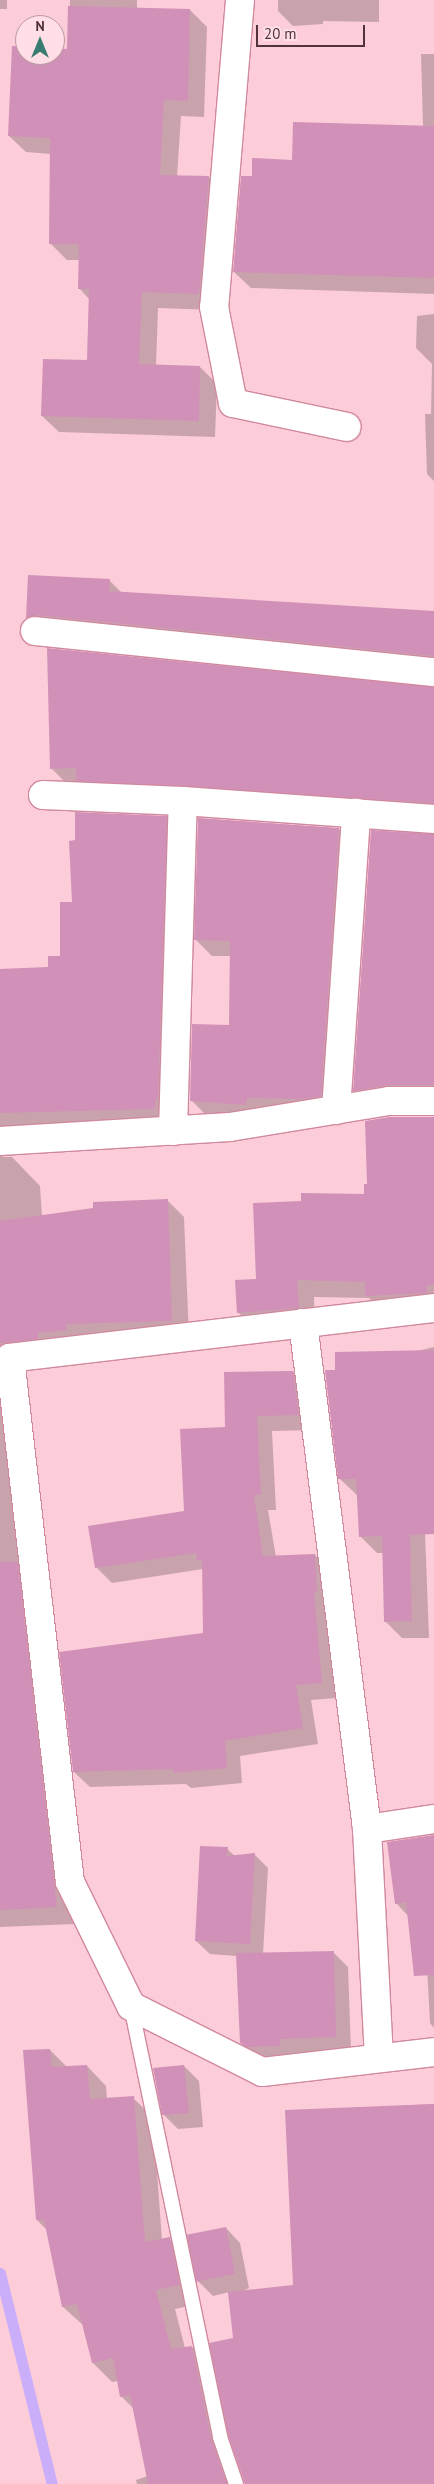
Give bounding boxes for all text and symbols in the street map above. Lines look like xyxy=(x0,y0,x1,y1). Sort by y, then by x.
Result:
north arrow xyxy=(15,15,65,65)
scale bar xyxy=(259,15,368,47)
text: N xyxy=(35,17,45,35)
text: 20 m xyxy=(264,24,297,43)

